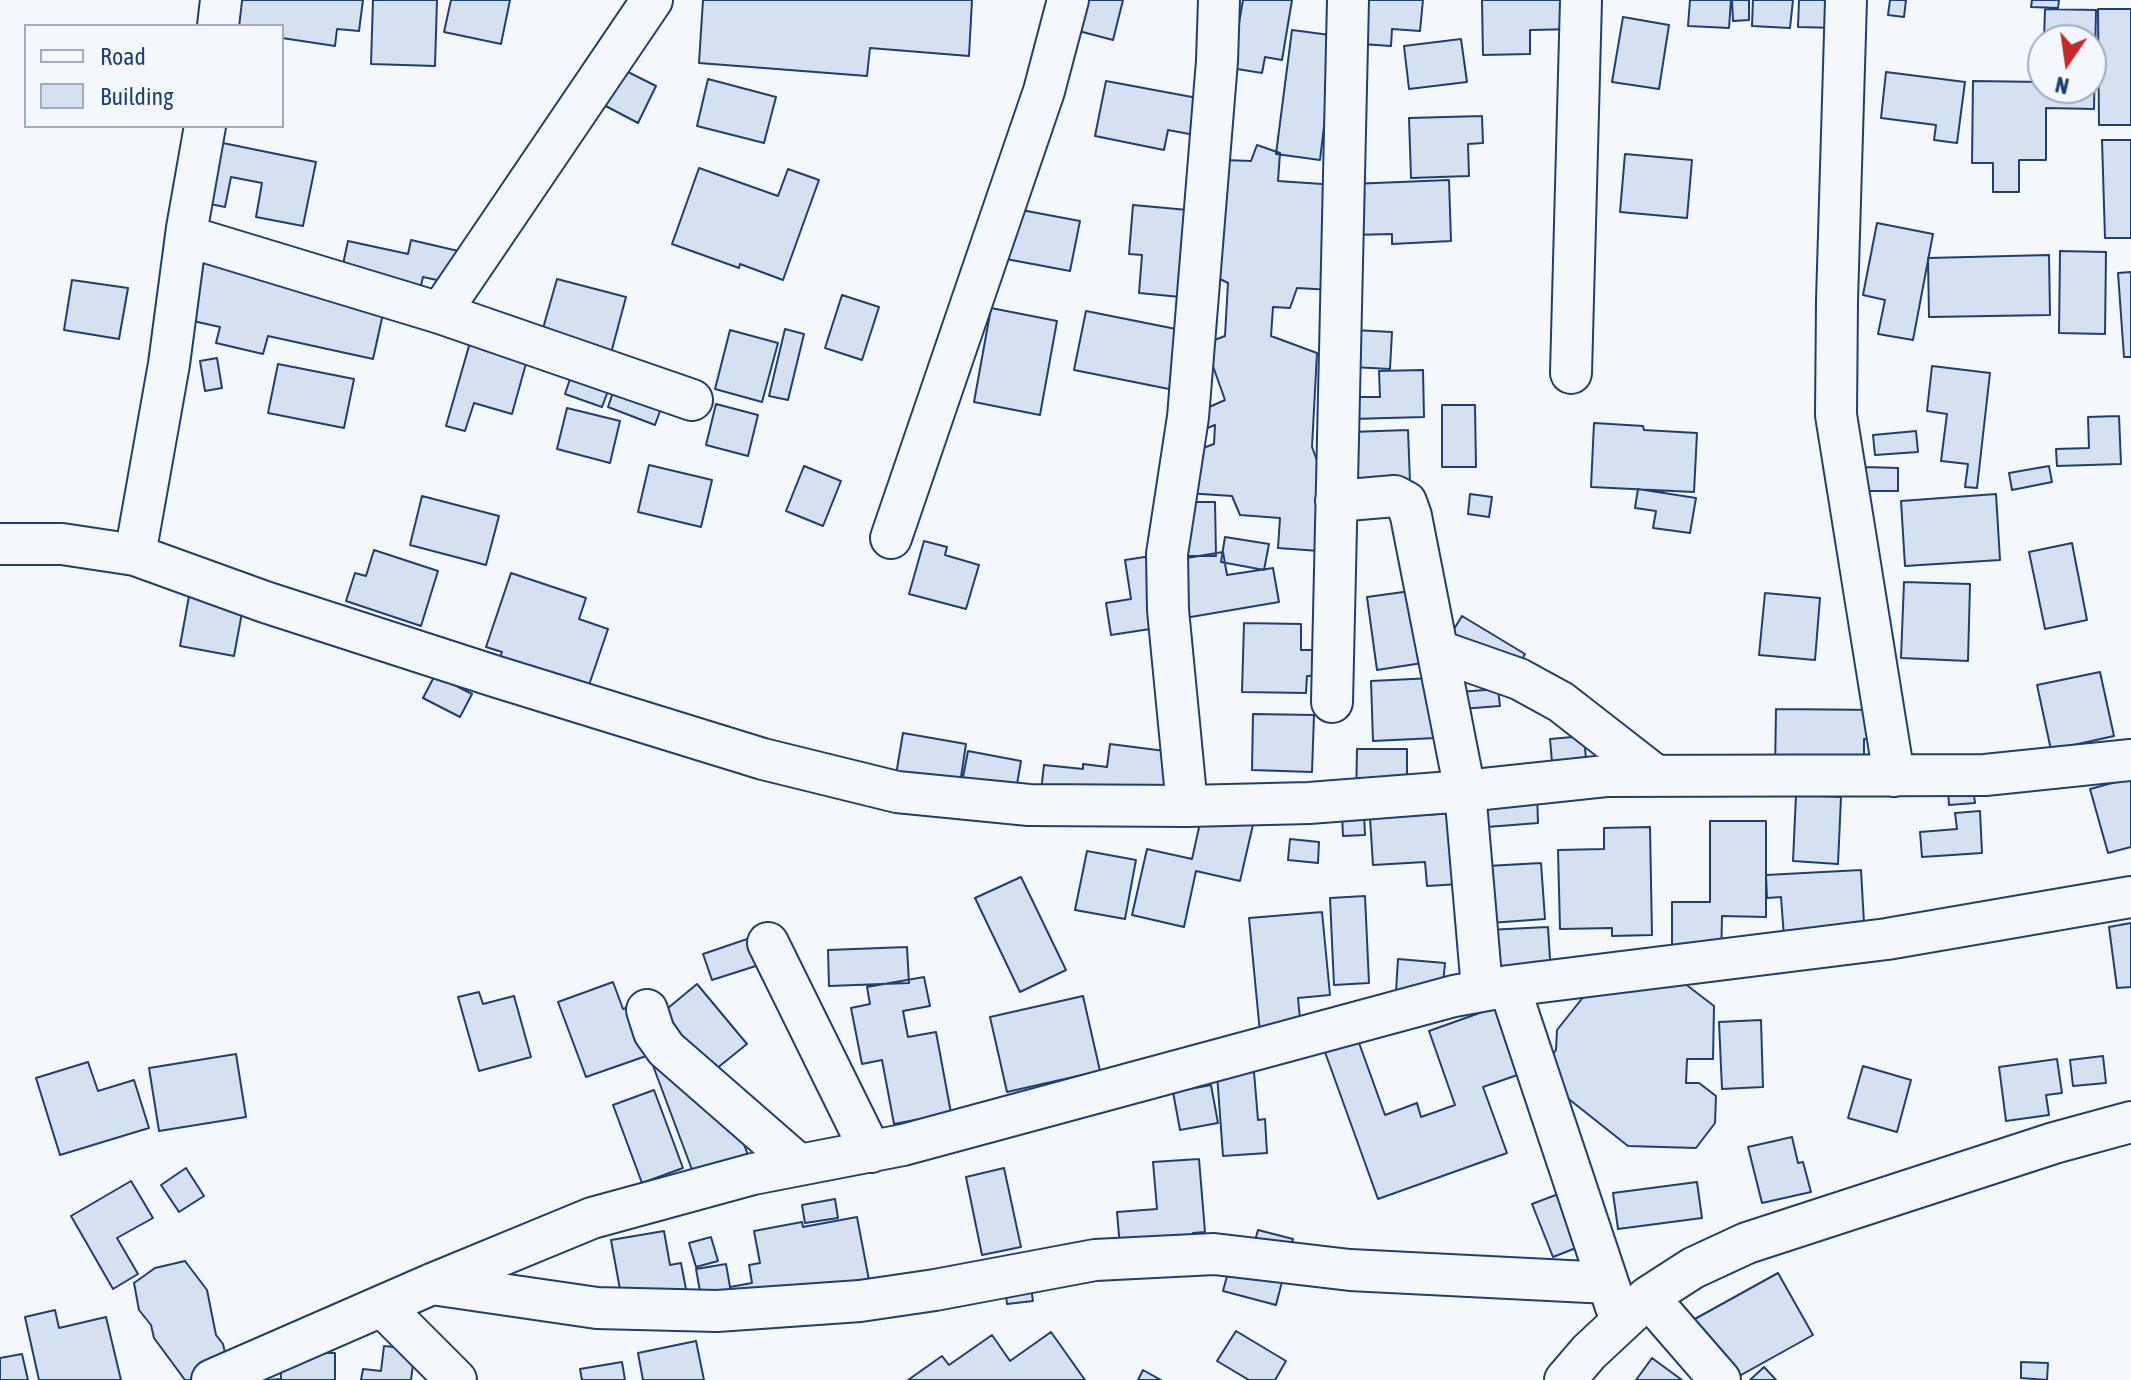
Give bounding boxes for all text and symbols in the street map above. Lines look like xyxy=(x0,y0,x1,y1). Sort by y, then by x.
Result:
legend xyxy=(24,24,284,128)
north arrow xyxy=(2027,24,2107,104)
text: Road xyxy=(100,43,146,70)
text: N xyxy=(2053,71,2071,100)
text: Building xyxy=(100,83,173,110)

